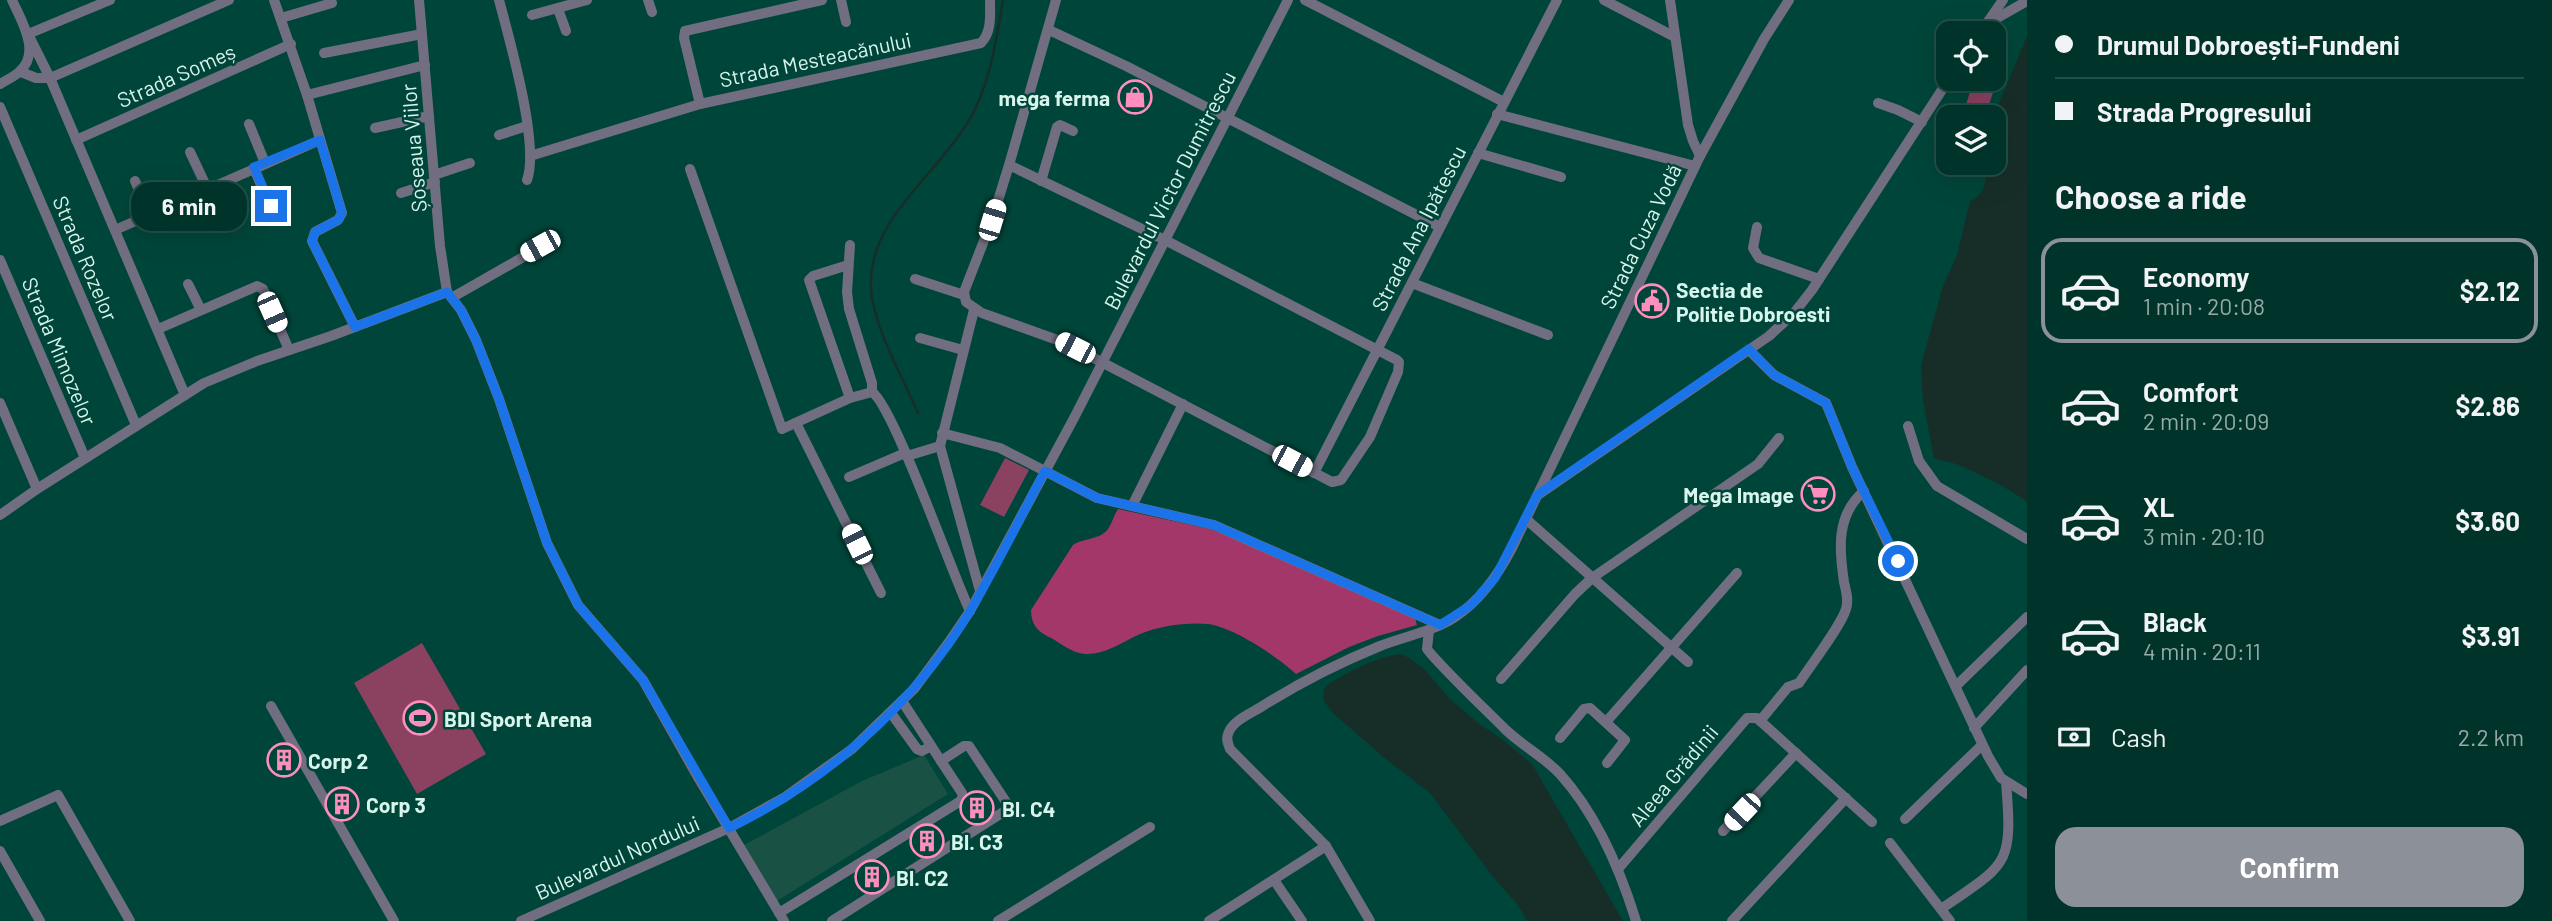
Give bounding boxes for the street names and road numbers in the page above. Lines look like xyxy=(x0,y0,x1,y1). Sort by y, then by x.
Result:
street label: Strada Mesteacănului xyxy=(717,26,913,92)
street label: Strada Someș xyxy=(113,38,239,112)
street label: Bulevardul Victor Dumitrescu xyxy=(1098,67,1240,313)
street label: Șoseaua Viilor xyxy=(395,82,431,213)
street label: Strada Ana Ipătescu xyxy=(1366,141,1470,315)
street label: Strada Cuza Vodă xyxy=(1594,160,1686,312)
street label: Strada Rozelor xyxy=(48,192,124,325)
street label: Strada Mimozelor xyxy=(18,273,103,429)
street label: Aleea Grădinii xyxy=(1623,719,1723,831)
street label: Bulevardul Nordului xyxy=(531,810,703,904)

